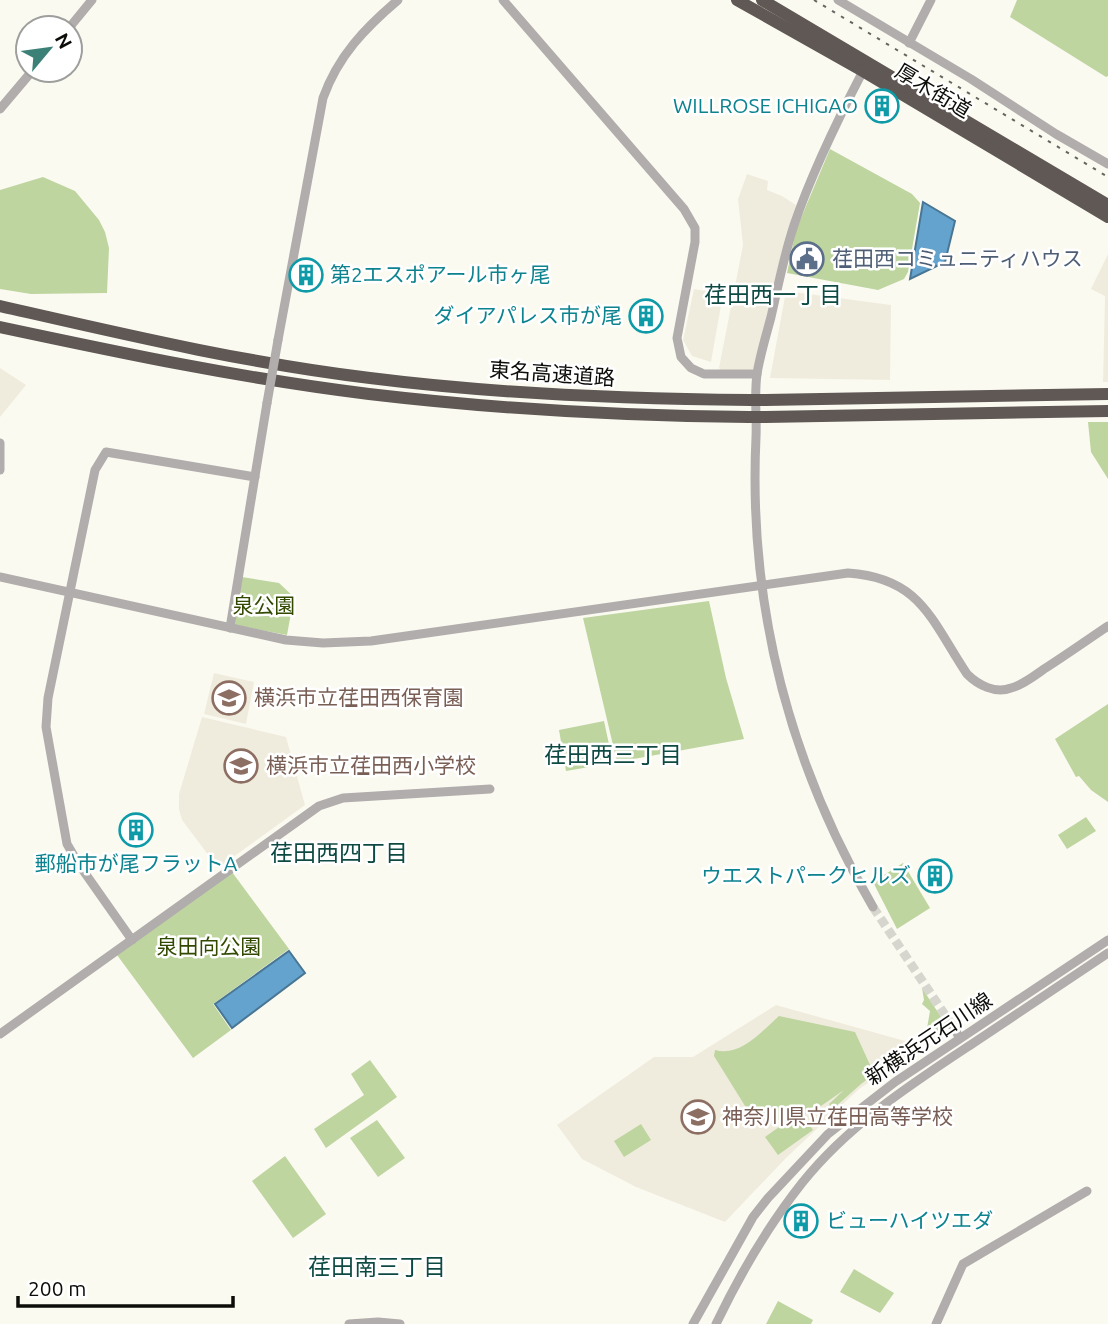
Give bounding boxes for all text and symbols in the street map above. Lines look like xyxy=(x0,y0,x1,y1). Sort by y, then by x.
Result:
north arrow xyxy=(14,14,84,84)
text: N xyxy=(51,29,77,52)
street label: 厚木街道 xyxy=(891,58,976,122)
building icon: WILLROSE ICHIGAO xyxy=(863,87,901,125)
place label: WILLROSE ICHIGAO xyxy=(673,93,858,117)
public building icon: 荏田西コミュニティハウス xyxy=(788,240,826,278)
place label: 荏田西コミュニティハウス xyxy=(832,246,1083,270)
building icon: 第2エスポアール市ヶ尾 xyxy=(287,256,325,294)
place label: 第2エスポアール市ヶ尾 xyxy=(330,262,551,286)
district label: 荏田西一丁目 xyxy=(704,282,842,307)
building icon: ダイアパレス市が尾 xyxy=(627,297,665,335)
place label: ダイアパレス市が尾 xyxy=(433,303,622,327)
street label: 東名高速道路 xyxy=(488,357,616,389)
park label: 泉公園 xyxy=(233,593,296,617)
school or university icon: 横浜市立荏田西保育園 xyxy=(210,679,248,717)
place label: 横浜市立荏田西保育園 xyxy=(254,685,464,709)
district label: 荏田西三丁目 xyxy=(544,742,682,767)
school or university icon: 横浜市立荏田西小学校 xyxy=(222,747,260,785)
place label: 横浜市立荏田西小学校 xyxy=(266,753,476,777)
building icon: 郵船市が尾フラットA xyxy=(117,811,155,849)
district label: 荏田西四丁目 xyxy=(270,840,408,865)
place label: 郵船市が尾フラットA xyxy=(35,851,238,875)
building icon: ウエストパークヒルズ xyxy=(916,857,954,895)
place label: ウエストパークヒルズ xyxy=(701,863,911,887)
park label: 泉田向公園 xyxy=(157,934,262,958)
street label: 新横浜元石川線 xyxy=(861,987,996,1089)
school or university icon: 神奈川県立荏田高等学校 xyxy=(679,1098,717,1136)
place label: 神奈川県立荏田高等学校 xyxy=(722,1104,953,1128)
building icon: ビューハイツエダ xyxy=(782,1202,820,1240)
place label: ビューハイツエダ xyxy=(826,1208,993,1232)
district label: 荏田南三丁目 xyxy=(308,1254,446,1279)
scale bar xyxy=(18,1264,233,1308)
text: 200 m xyxy=(28,1276,86,1300)

